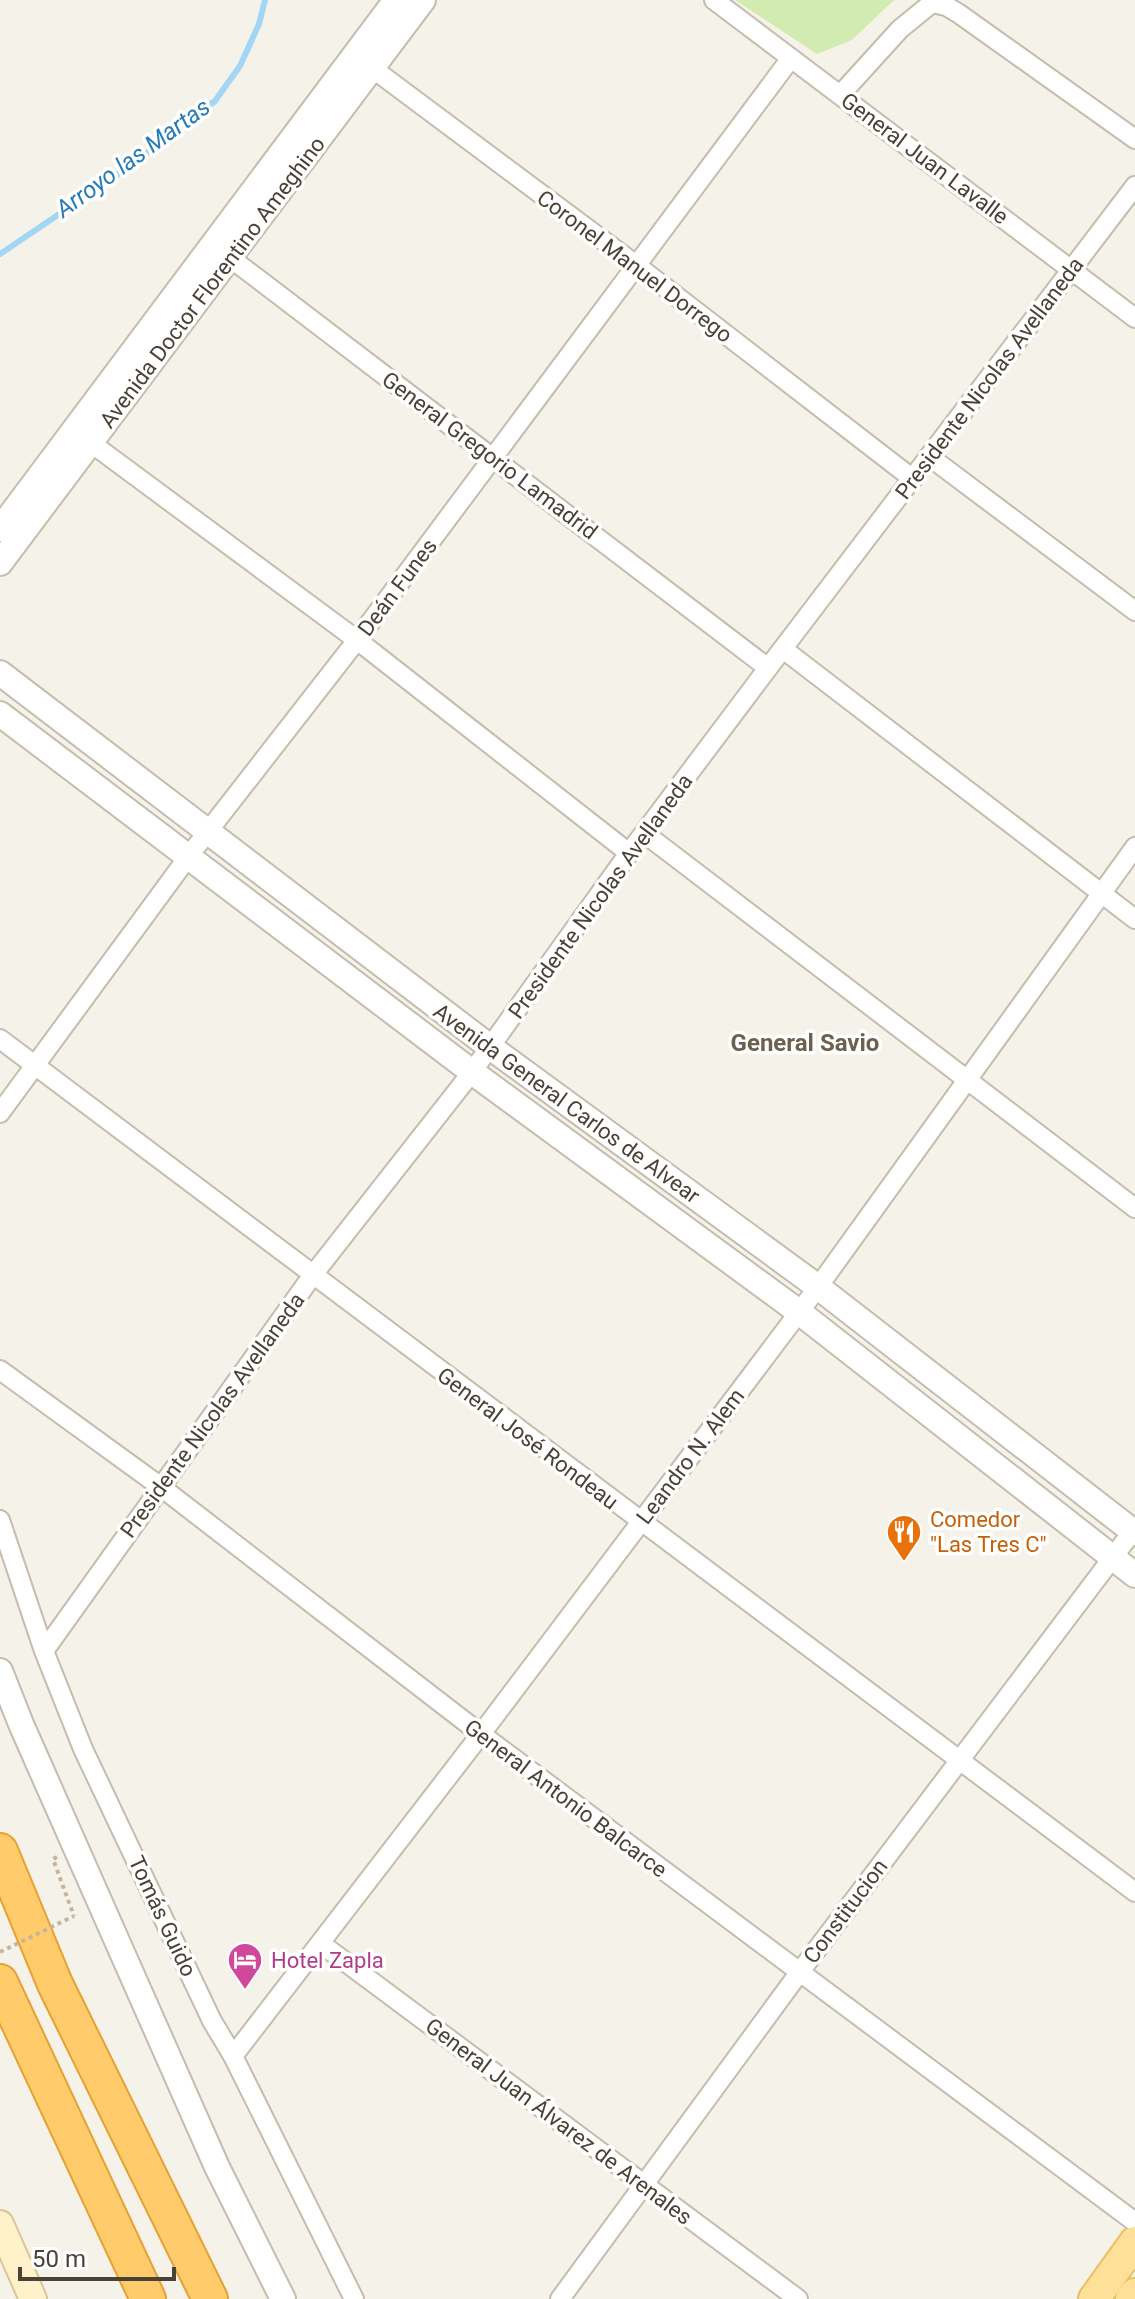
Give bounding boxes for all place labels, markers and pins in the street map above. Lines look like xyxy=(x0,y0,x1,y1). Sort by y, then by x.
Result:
place label: Comedor "Las Tres C" xyxy=(930,1507,1047,1557)
restaurant icon: Comedor "Las Tres C" xyxy=(885,1513,923,1563)
hotel icon: Hotel Zapla xyxy=(226,1941,264,1991)
place label: Hotel Zapla xyxy=(271,1948,384,1973)

